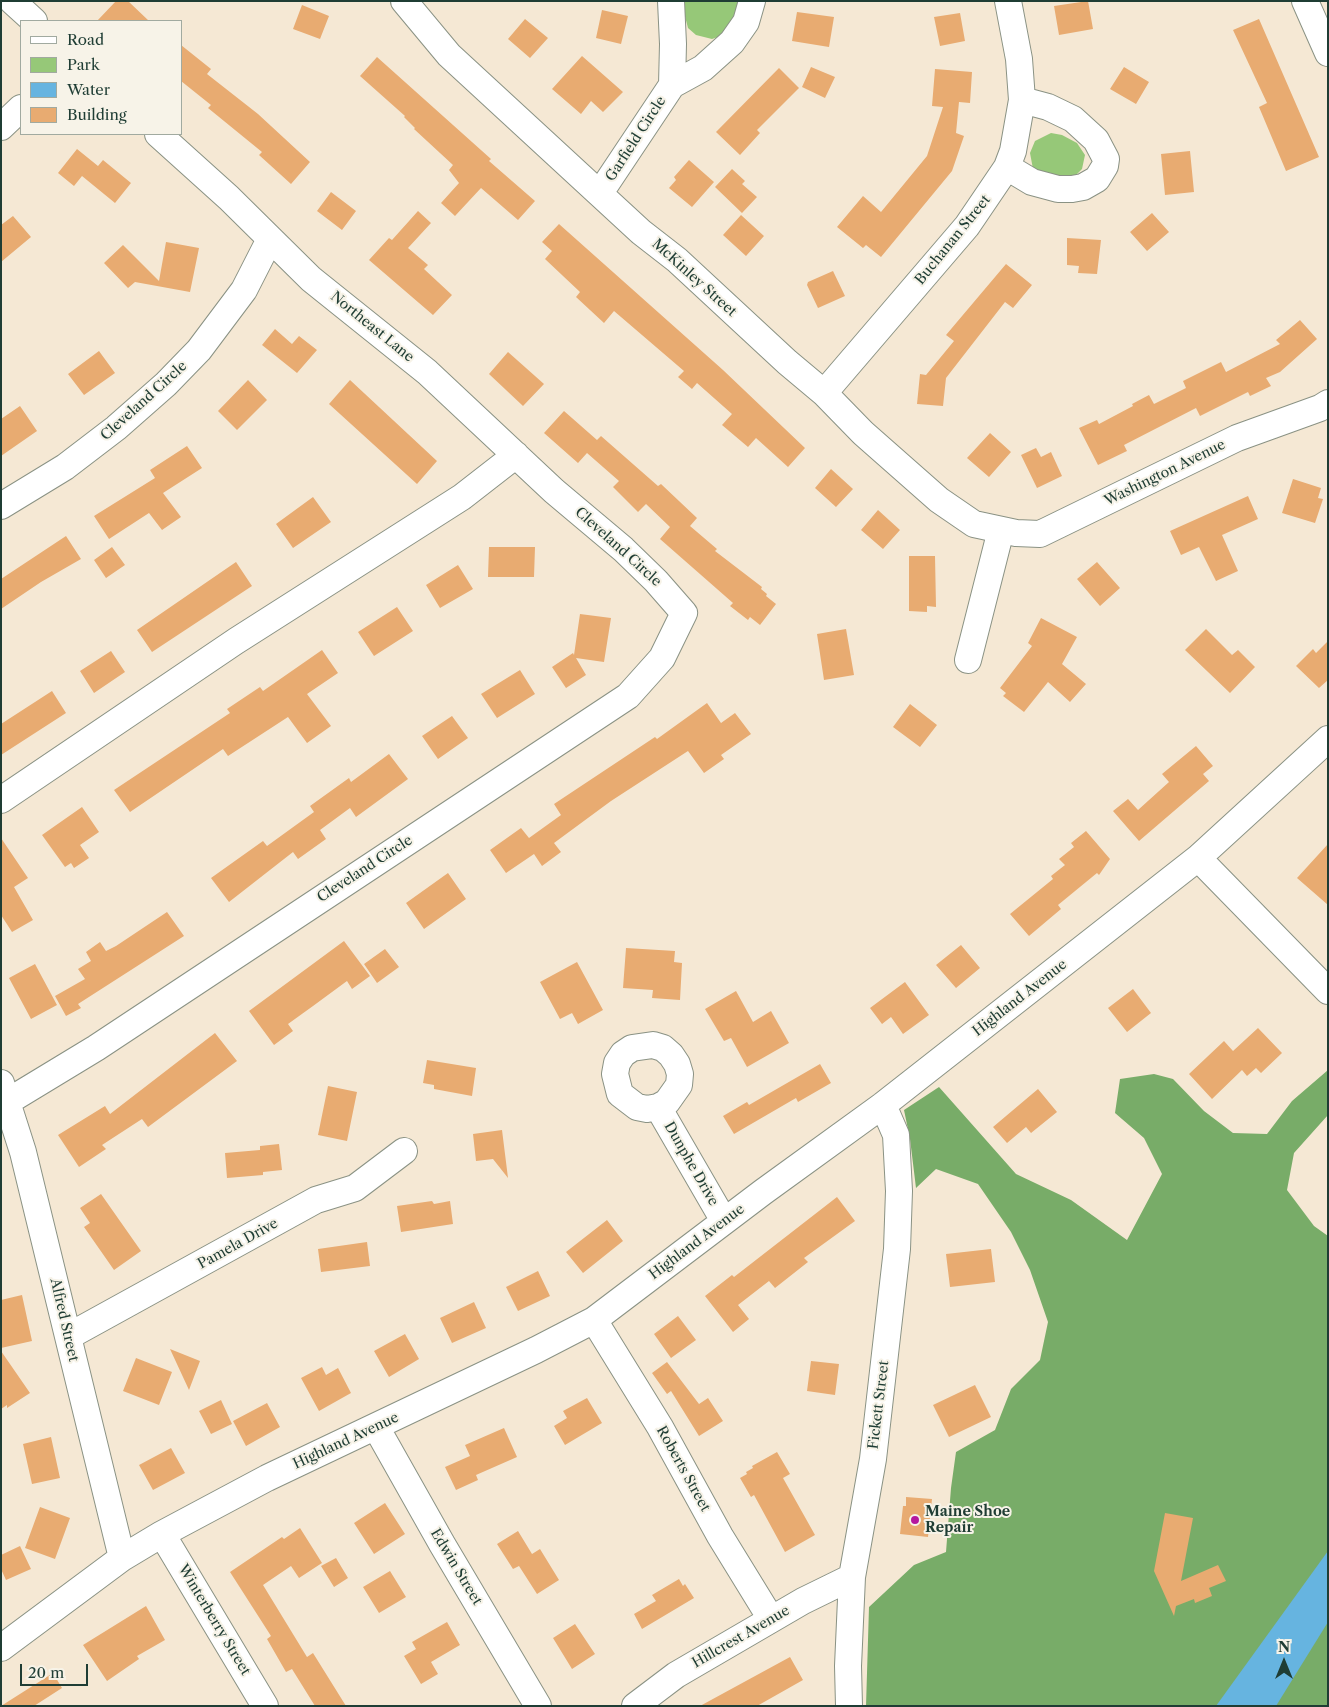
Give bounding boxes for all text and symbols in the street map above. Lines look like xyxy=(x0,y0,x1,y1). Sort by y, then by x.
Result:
legend xyxy=(20,20,182,135)
text: Road xyxy=(67,30,104,49)
text: Park xyxy=(67,55,100,74)
text: Water xyxy=(67,80,110,99)
street label: Garfield Circle xyxy=(602,93,670,185)
text: Building xyxy=(67,105,127,124)
street label: Buchanan Street xyxy=(912,192,994,288)
street label: McKinley Street xyxy=(648,236,740,320)
street label: Northeast Lane xyxy=(327,288,417,366)
street label: Cleveland Circle xyxy=(97,358,191,444)
street label: Washington Avenue xyxy=(1102,436,1228,510)
street label: Cleveland Circle xyxy=(571,504,665,590)
street label: Cleveland Circle xyxy=(314,832,416,906)
street label: Highland Avenue xyxy=(970,956,1070,1040)
street label: Dunphe Drive xyxy=(660,1119,722,1209)
street label: Highland Avenue xyxy=(646,1201,748,1283)
street label: Pamela Drive xyxy=(195,1215,281,1273)
street label: Alfred Street xyxy=(46,1277,82,1363)
street label: Fickett Street xyxy=(865,1360,893,1450)
street label: Highland Avenue xyxy=(290,1409,402,1473)
street label: Roberts Street xyxy=(653,1423,713,1515)
place label: Maine Shoe Repair xyxy=(925,1504,1010,1536)
marker: Maine Shoe Repair xyxy=(909,1514,921,1526)
street label: Edwin Street xyxy=(427,1526,485,1608)
street label: Winterberry Street xyxy=(174,1562,254,1678)
street label: Hillcrest Avenue xyxy=(689,1602,793,1672)
north arrow xyxy=(1259,1637,1309,1687)
text: N xyxy=(1278,1638,1290,1656)
scale bar xyxy=(22,1654,90,1686)
text: 20 m xyxy=(28,1663,64,1682)

